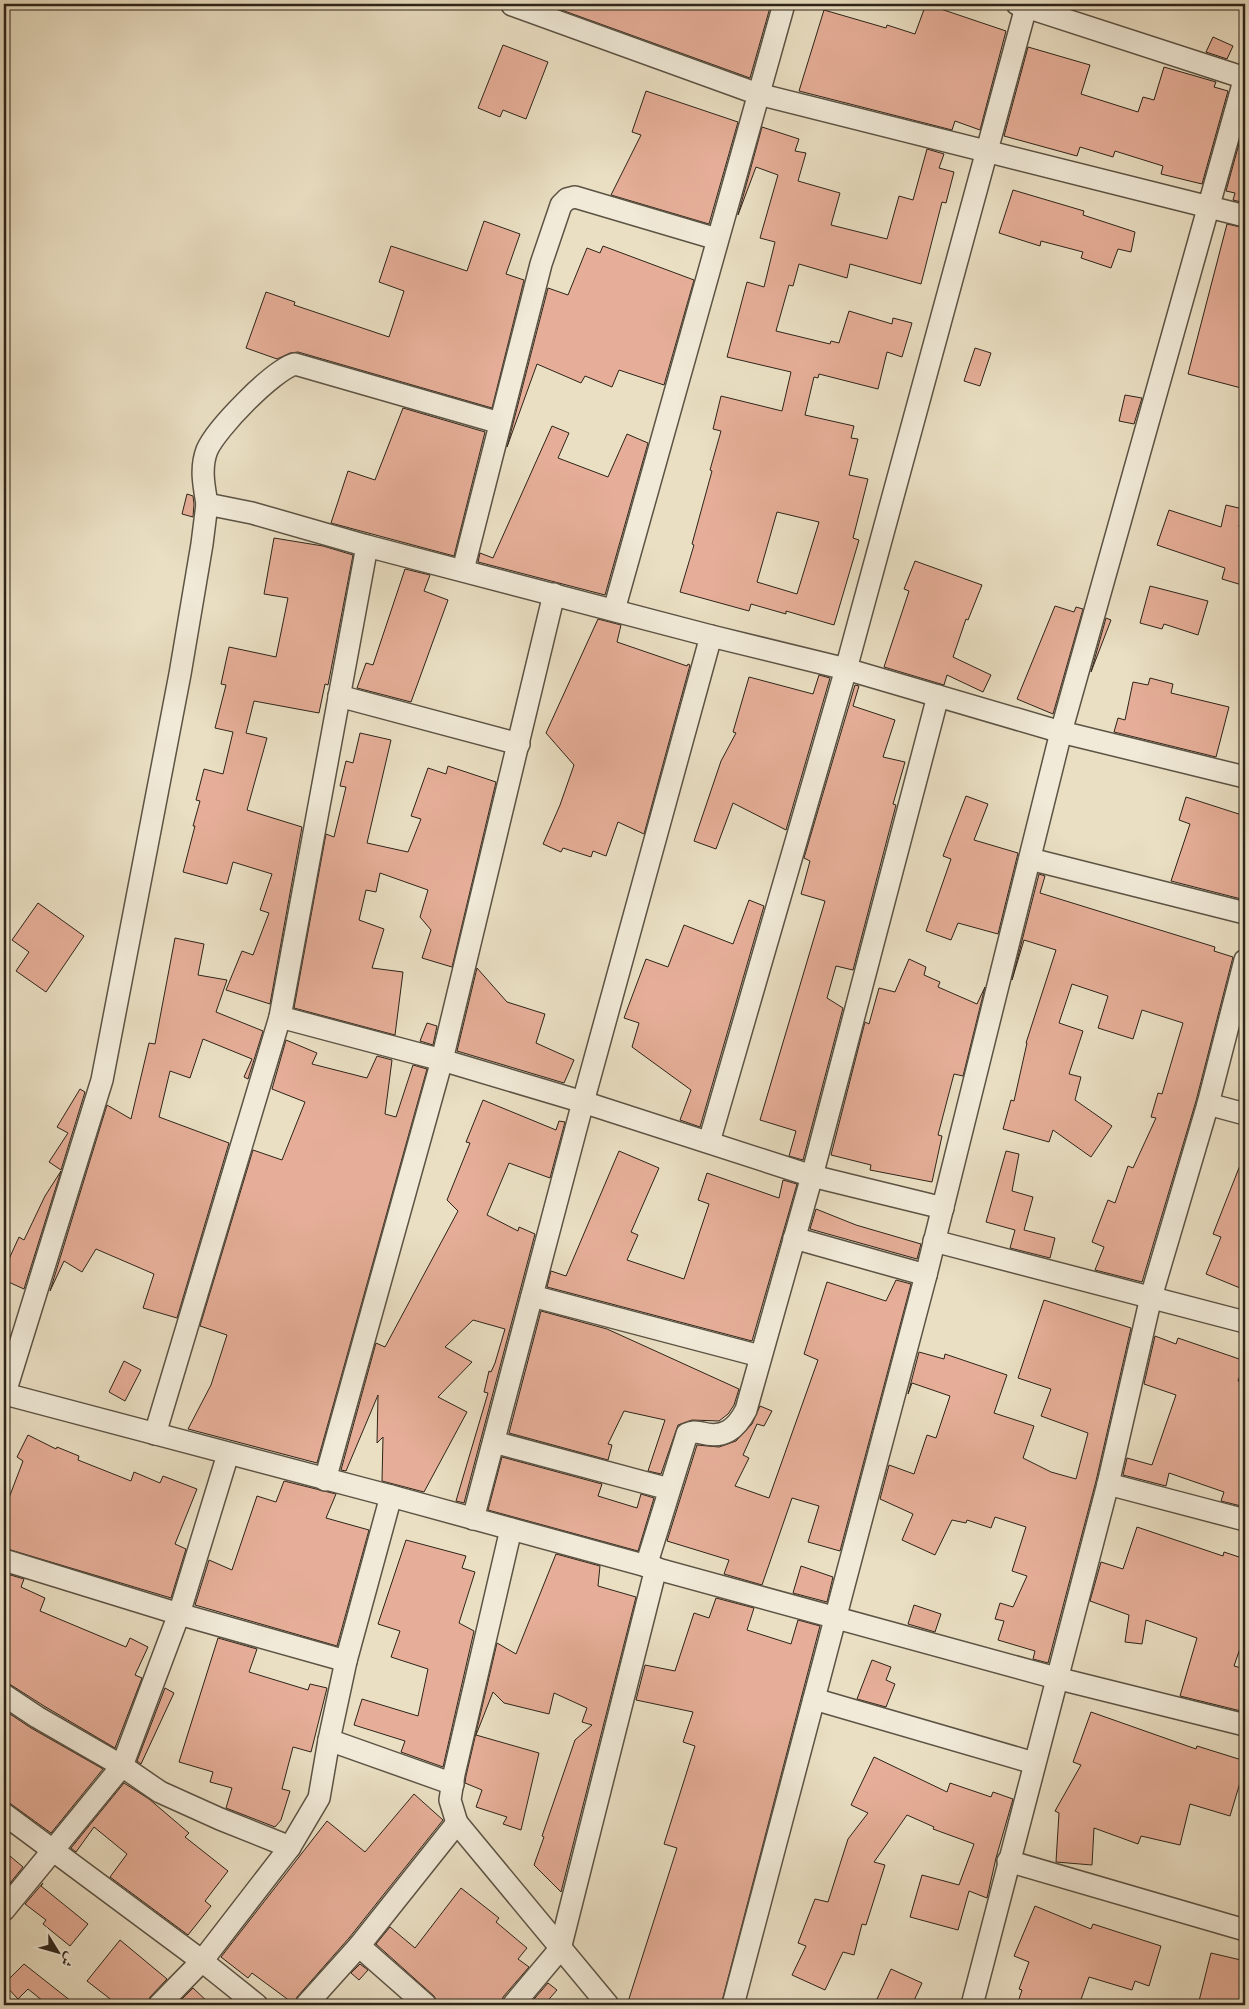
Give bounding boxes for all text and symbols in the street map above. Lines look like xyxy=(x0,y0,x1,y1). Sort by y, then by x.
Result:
north arrow xyxy=(32,1926,82,1976)
text: ش xyxy=(55,1947,79,1970)

